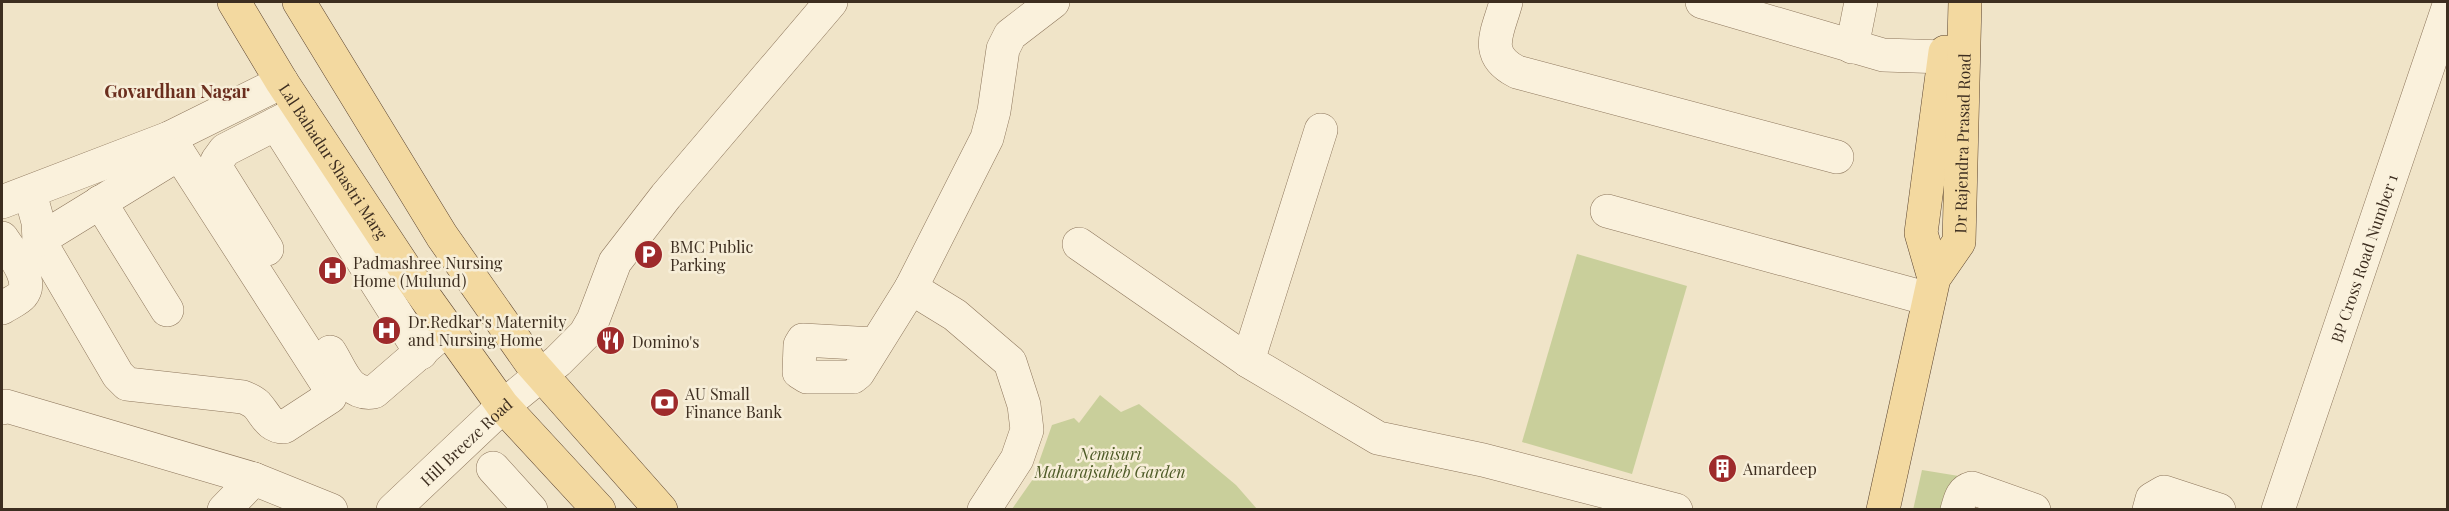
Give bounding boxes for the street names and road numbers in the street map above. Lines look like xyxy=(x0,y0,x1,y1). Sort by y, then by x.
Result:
street label: Dr Rajendra Prasad Road xyxy=(1949,53,1974,234)
street label: Lal Bahadur Shastri Marg xyxy=(275,79,394,244)
street label: BP Cross Road Number 1 xyxy=(2325,171,2402,345)
street label: Hill Breeze Road xyxy=(415,393,516,490)

